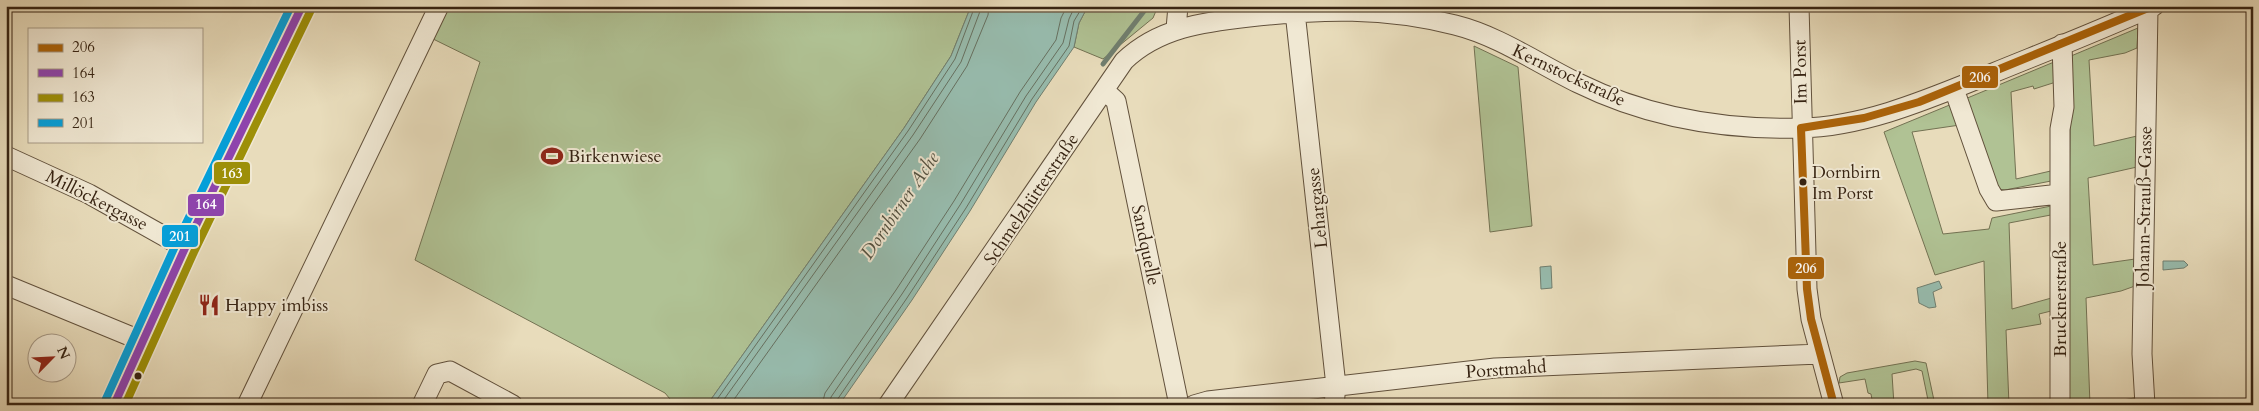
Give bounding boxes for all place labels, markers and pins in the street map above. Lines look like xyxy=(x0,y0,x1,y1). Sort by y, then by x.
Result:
sports icon: Birkenwiese xyxy=(539,143,565,169)
place label: Birkenwiese xyxy=(568,144,662,169)
place label: Dornbirn Im Porst xyxy=(1812,161,1881,205)
marker: Dornbirn Im Porst xyxy=(1798,177,1808,187)
restaurant icon: Happy imbiss xyxy=(196,292,222,318)
place label: Happy imbiss xyxy=(225,293,328,318)
unlabelled marker xyxy=(133,371,143,381)

